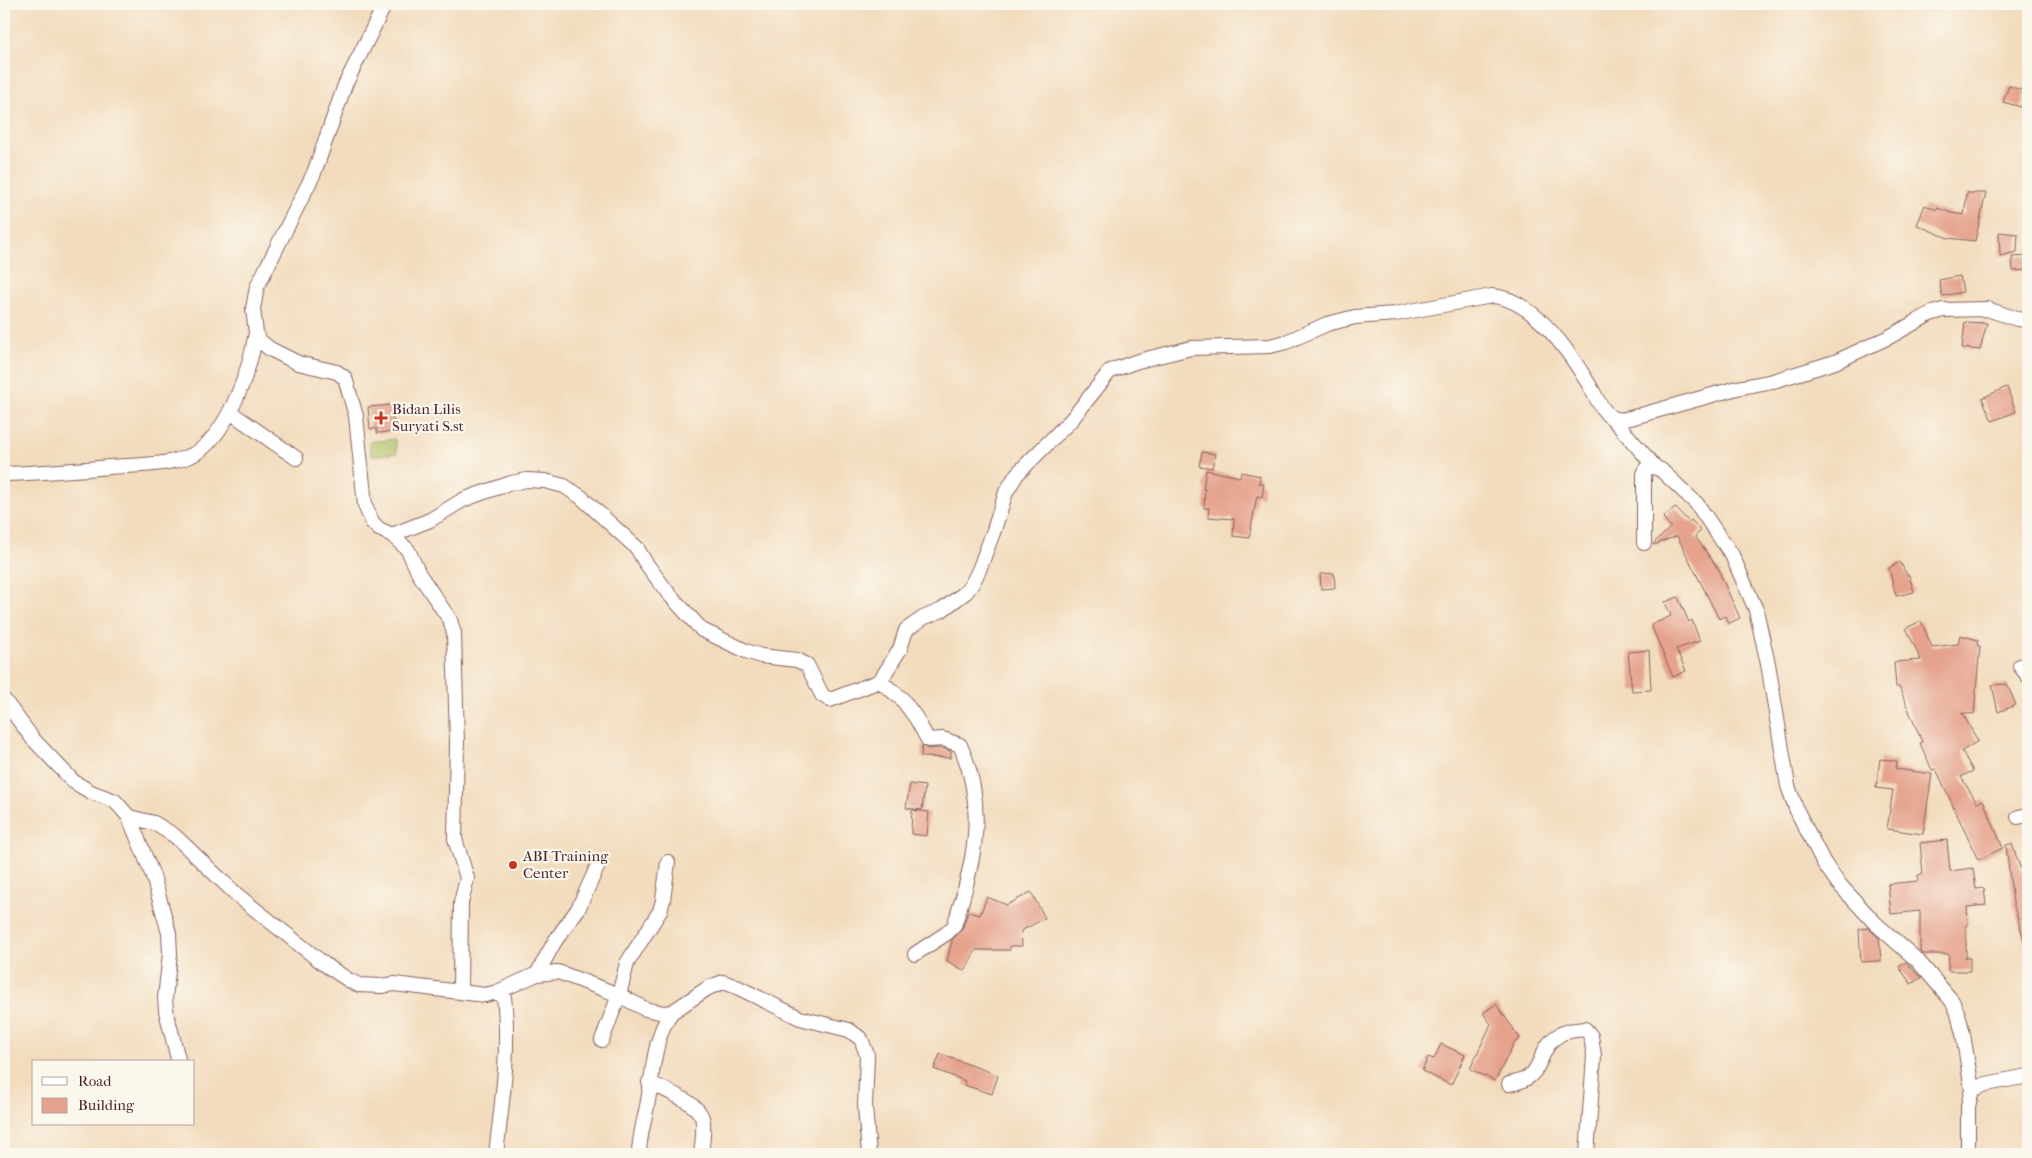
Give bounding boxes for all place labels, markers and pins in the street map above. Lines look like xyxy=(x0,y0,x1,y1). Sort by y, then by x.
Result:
place label: Bidan Lilis Suryati S.st xyxy=(392,400,464,435)
marker: Bidan Lilis Suryati S.st xyxy=(374,411,388,425)
place label: ABI Training Center xyxy=(522,847,609,882)
marker: ABI Training Center xyxy=(507,859,519,871)

